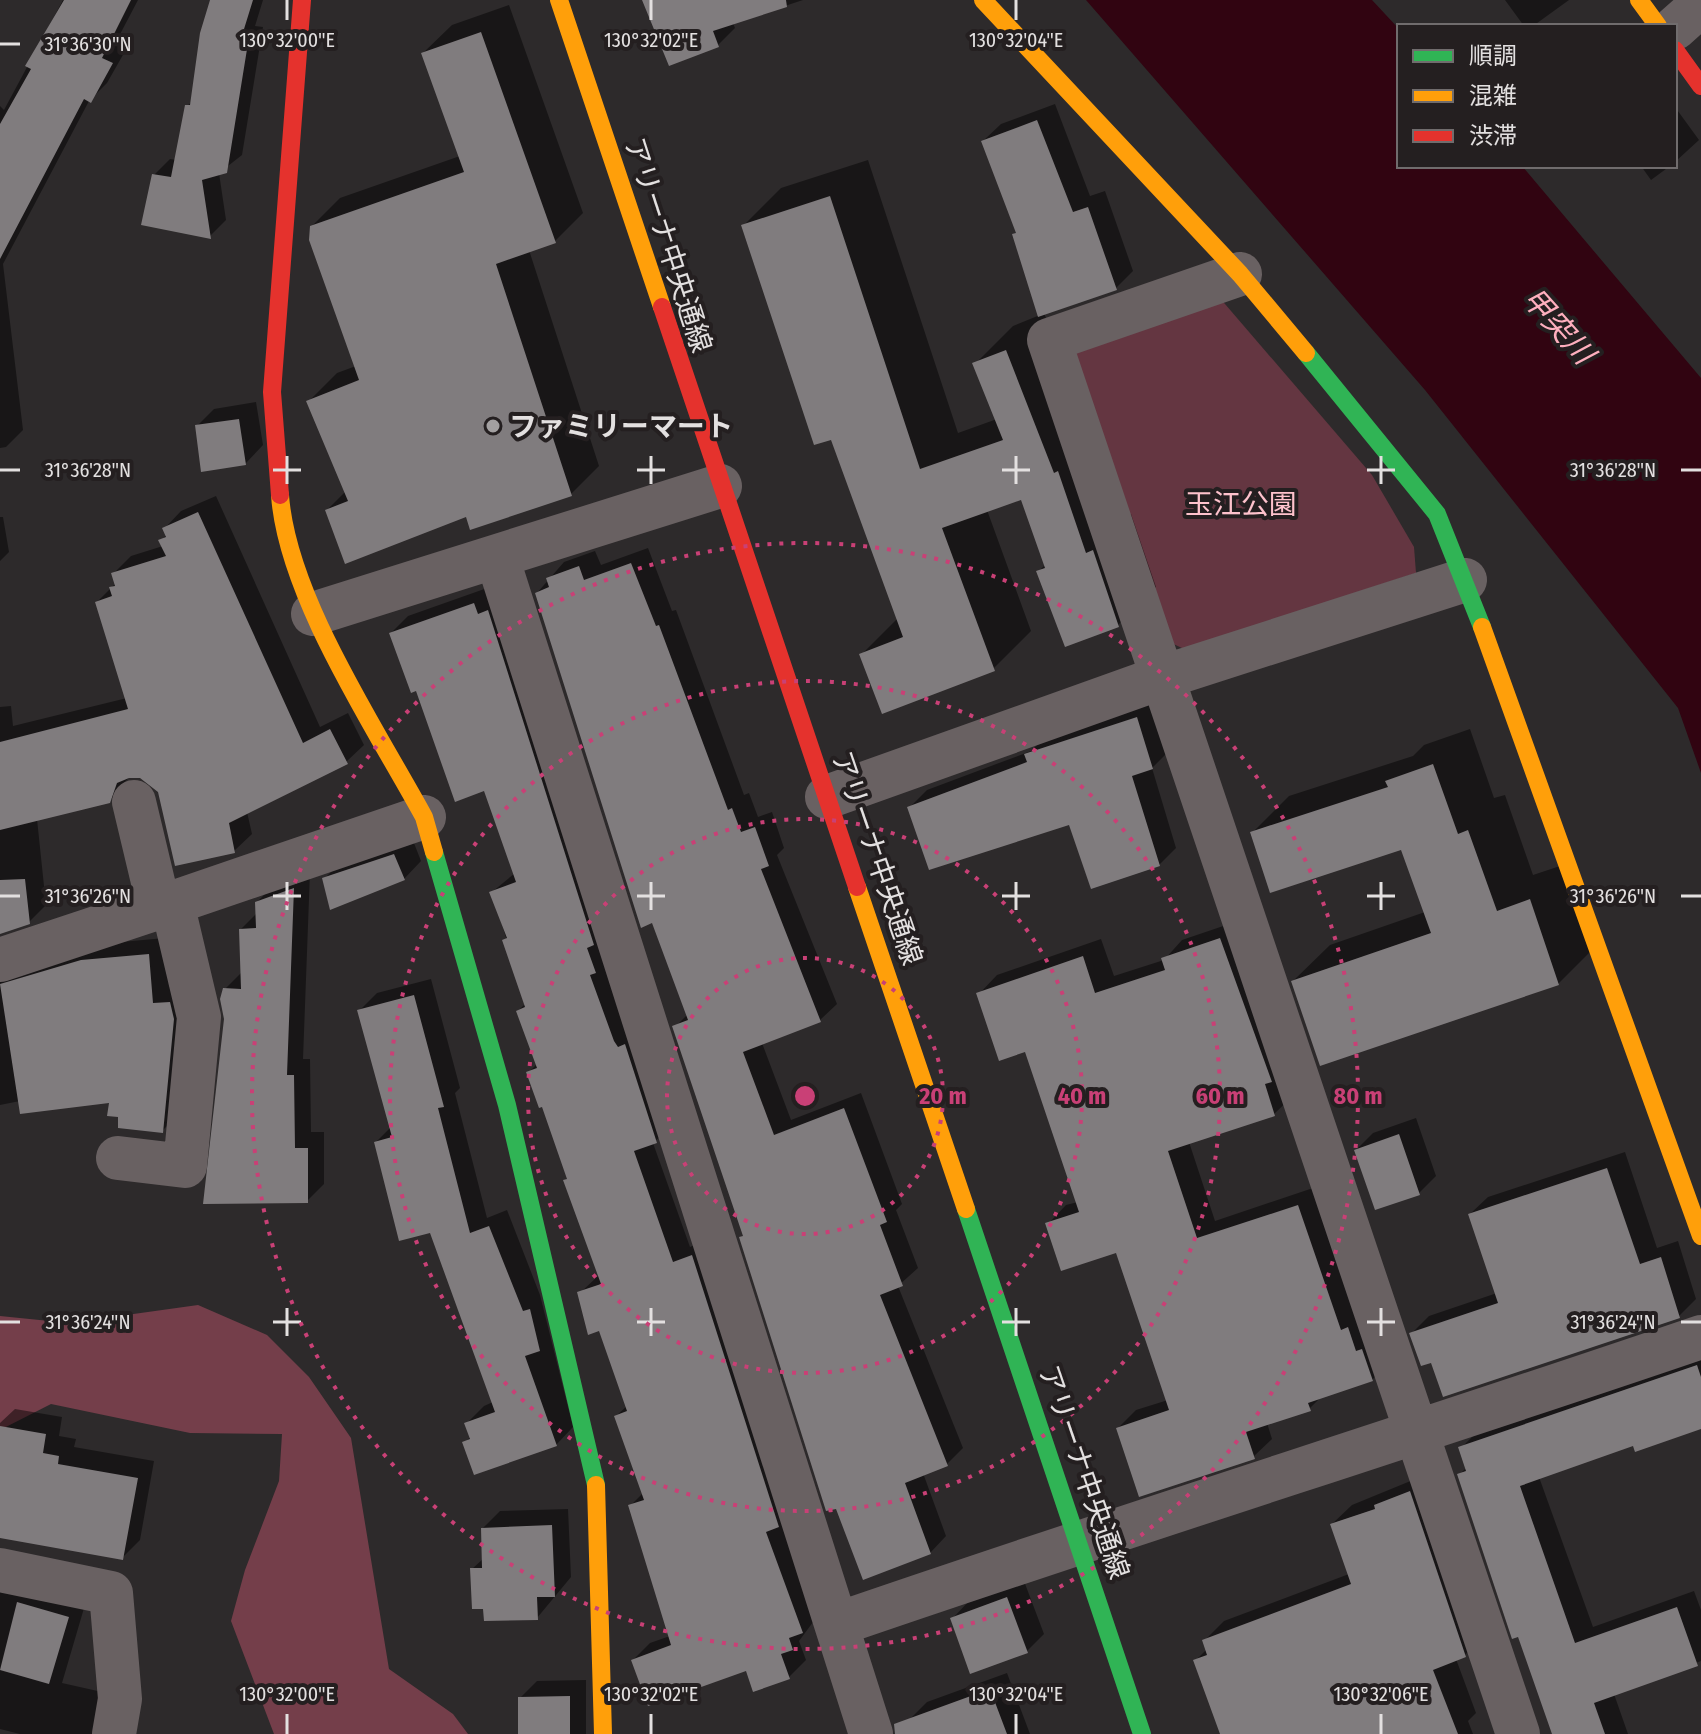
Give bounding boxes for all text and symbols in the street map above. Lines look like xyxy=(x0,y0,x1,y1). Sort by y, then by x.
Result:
legend xyxy=(1397,24,1677,168)
text: 130°32'00"E xyxy=(239,28,335,52)
text: 130°32'02"E xyxy=(604,28,698,52)
text: 130°32'04"E xyxy=(969,28,1063,52)
text: 31°36'30"N xyxy=(44,32,132,56)
text: 順調 xyxy=(1469,42,1517,70)
text: 混雑 xyxy=(1469,82,1517,110)
text: 渋滞 xyxy=(1469,122,1517,150)
street label: アリーナ中央通線 xyxy=(618,133,718,357)
water label: 甲突川 xyxy=(1515,281,1603,374)
place label: ファミリーマート xyxy=(509,410,733,443)
marker: ファミリーマート xyxy=(484,417,502,435)
text: 31°36'28"N xyxy=(45,458,131,482)
text: 31°36'28"N xyxy=(1570,458,1656,482)
park label: 玉江公園 xyxy=(1185,488,1297,521)
street label: アリーナ中央通線 xyxy=(825,747,929,969)
text: 31°36'26"N xyxy=(45,884,131,908)
text: 31°36'26"N xyxy=(1570,884,1656,908)
centre of rings xyxy=(791,1082,819,1110)
text: 20 m xyxy=(918,1082,967,1110)
text: 40 m xyxy=(1058,1082,1106,1110)
text: 60 m xyxy=(1196,1082,1244,1110)
text: 80 m xyxy=(1333,1082,1383,1110)
text: 31°36'24"N xyxy=(45,1310,131,1334)
text: 31°36'24"N xyxy=(1570,1310,1656,1334)
street label: アリーナ中央通線 xyxy=(1032,1361,1136,1583)
text: 130°32'00"E xyxy=(239,1682,335,1706)
text: 130°32'02"E xyxy=(604,1682,698,1706)
text: 130°32'04"E xyxy=(969,1682,1063,1706)
text: 130°32'06"E xyxy=(1333,1682,1429,1706)

